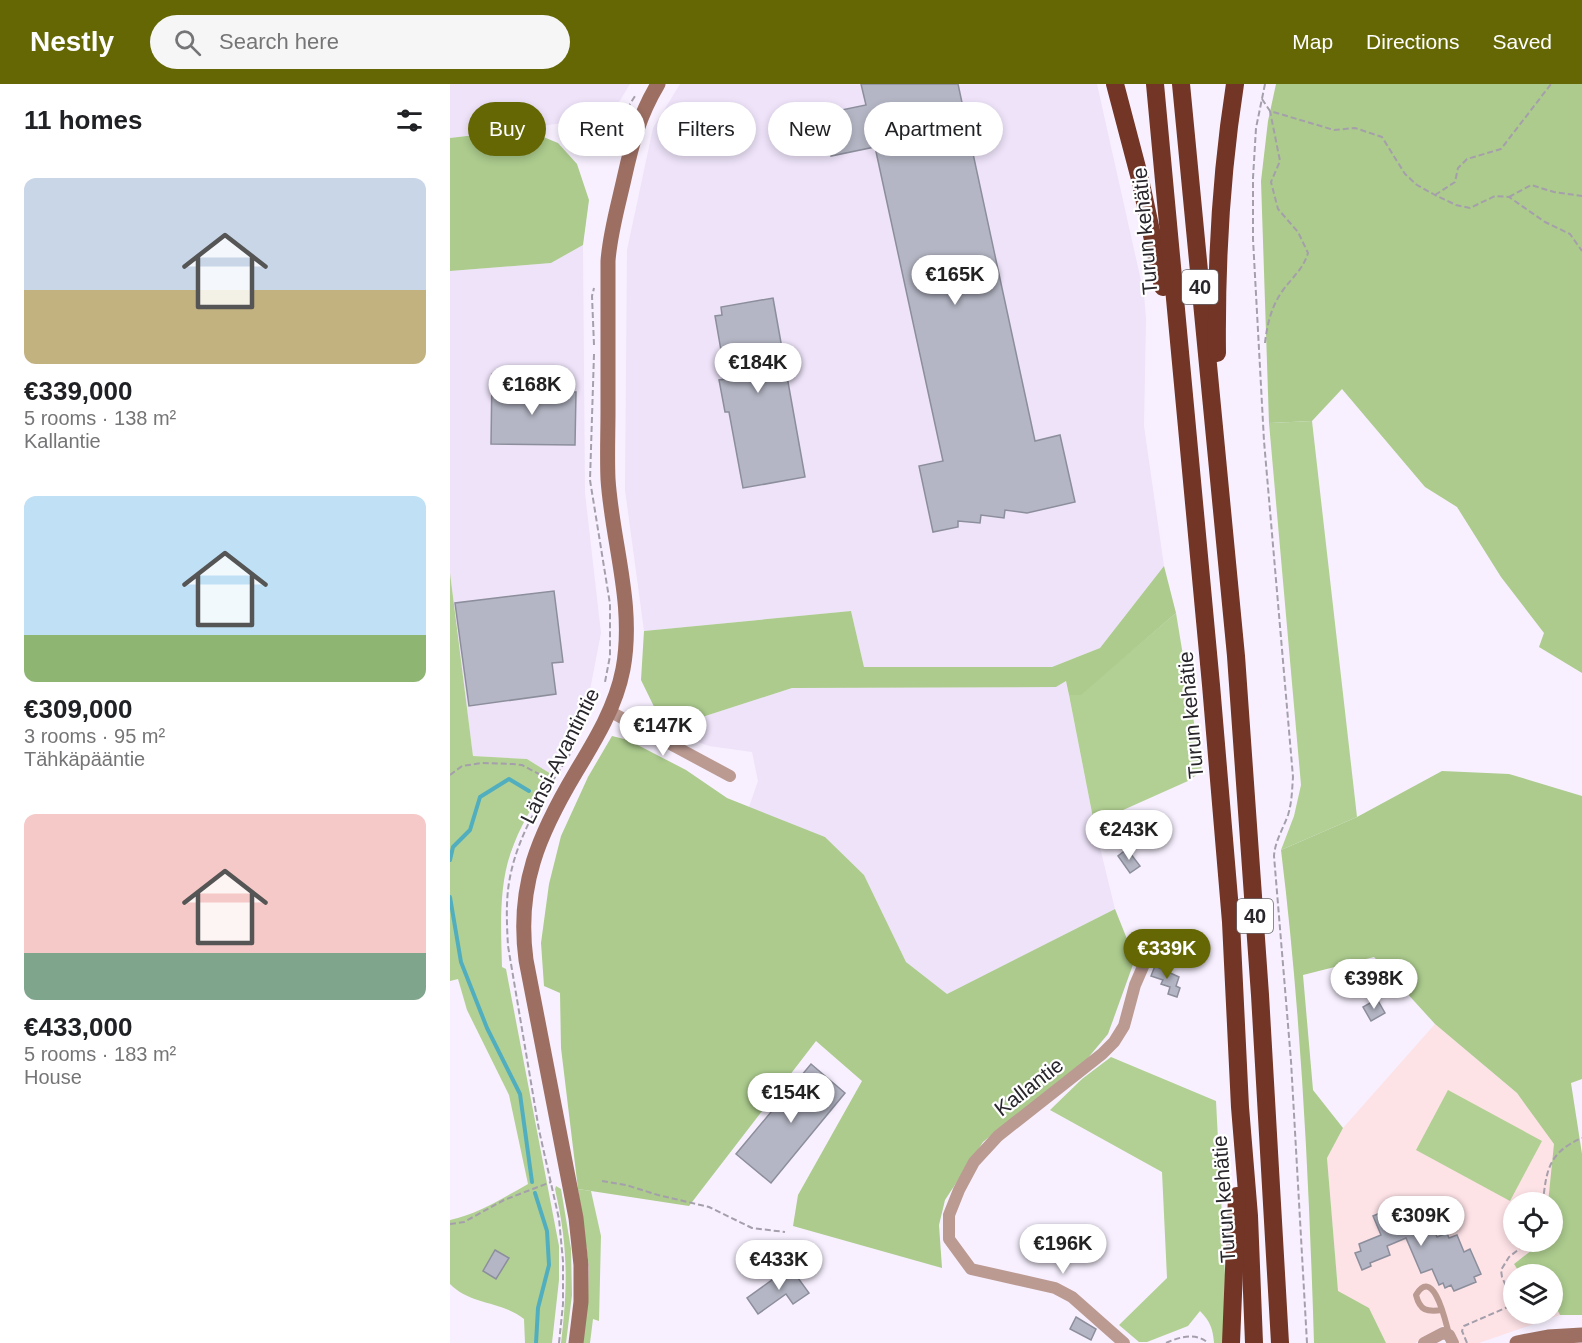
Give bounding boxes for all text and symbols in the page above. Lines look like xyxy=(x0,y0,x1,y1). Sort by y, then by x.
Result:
search box xyxy=(150,15,570,69)
text: Nestly xyxy=(30,26,114,57)
icon: search xyxy=(171,26,204,59)
text: Search here xyxy=(219,29,339,54)
text: Map xyxy=(1292,30,1333,53)
text: Directions xyxy=(1366,30,1459,53)
text: Saved xyxy=(1492,30,1552,53)
chip: Buy xyxy=(468,102,546,156)
chip: Rent xyxy=(558,102,645,156)
chip: Filters xyxy=(657,102,756,156)
chip: New xyxy=(768,102,852,156)
chip: Apartment xyxy=(864,102,1003,156)
icon: filters xyxy=(393,104,426,137)
text: 11 homes xyxy=(24,105,143,135)
street label: Turun kehätie xyxy=(1127,166,1162,296)
icon: home xyxy=(171,217,279,325)
pin: €165K xyxy=(913,255,997,306)
text: €165K xyxy=(926,263,984,285)
road number: 40 xyxy=(1182,270,1218,304)
pin: €184K xyxy=(716,343,800,394)
text: €184K xyxy=(729,351,787,373)
pin: €168K xyxy=(490,365,574,416)
text: €168K xyxy=(503,373,561,395)
text: €339,000 xyxy=(24,376,132,406)
text: 5 rooms · 138 m² xyxy=(24,407,176,429)
text: Kallantie xyxy=(24,430,101,452)
icon: home xyxy=(171,535,279,643)
street label: Turun kehätie xyxy=(1173,650,1208,780)
street label: Länsi-Avantintie xyxy=(515,684,604,827)
text: €309,000 xyxy=(24,694,132,724)
pin: €147K xyxy=(621,706,705,757)
text: €147K xyxy=(634,714,692,736)
text: 3 rooms · 95 m² xyxy=(24,725,165,747)
text: Tähkäpääntie xyxy=(24,748,145,770)
pin: €243K xyxy=(1087,810,1171,861)
text: €243K xyxy=(1100,818,1158,840)
icon: home xyxy=(171,853,279,961)
road number: 40 xyxy=(1237,899,1273,933)
pin: €339K xyxy=(1125,929,1209,980)
text: €339K xyxy=(1138,937,1196,959)
pin: €398K xyxy=(1332,959,1416,1010)
text: €398K xyxy=(1345,967,1403,989)
text: €433,000 xyxy=(24,1012,132,1042)
text: 5 rooms · 183 m² xyxy=(24,1043,176,1065)
street label: Kallantie xyxy=(990,1053,1068,1120)
text: House xyxy=(24,1066,82,1088)
pin: €154K xyxy=(749,1073,833,1124)
text: €154K xyxy=(762,1081,820,1103)
street label: Turun kehätie xyxy=(1208,1135,1239,1264)
map controls xyxy=(1503,1192,1563,1324)
button: locate xyxy=(1503,1192,1563,1252)
pin: €309K xyxy=(1379,1196,1463,1247)
text: €309K xyxy=(1392,1204,1450,1226)
pin: €196K xyxy=(1021,1224,1105,1275)
text: €196K xyxy=(1034,1232,1092,1254)
pin: €433K xyxy=(737,1240,821,1291)
text: €433K xyxy=(750,1248,808,1270)
button: layers xyxy=(1503,1264,1563,1324)

